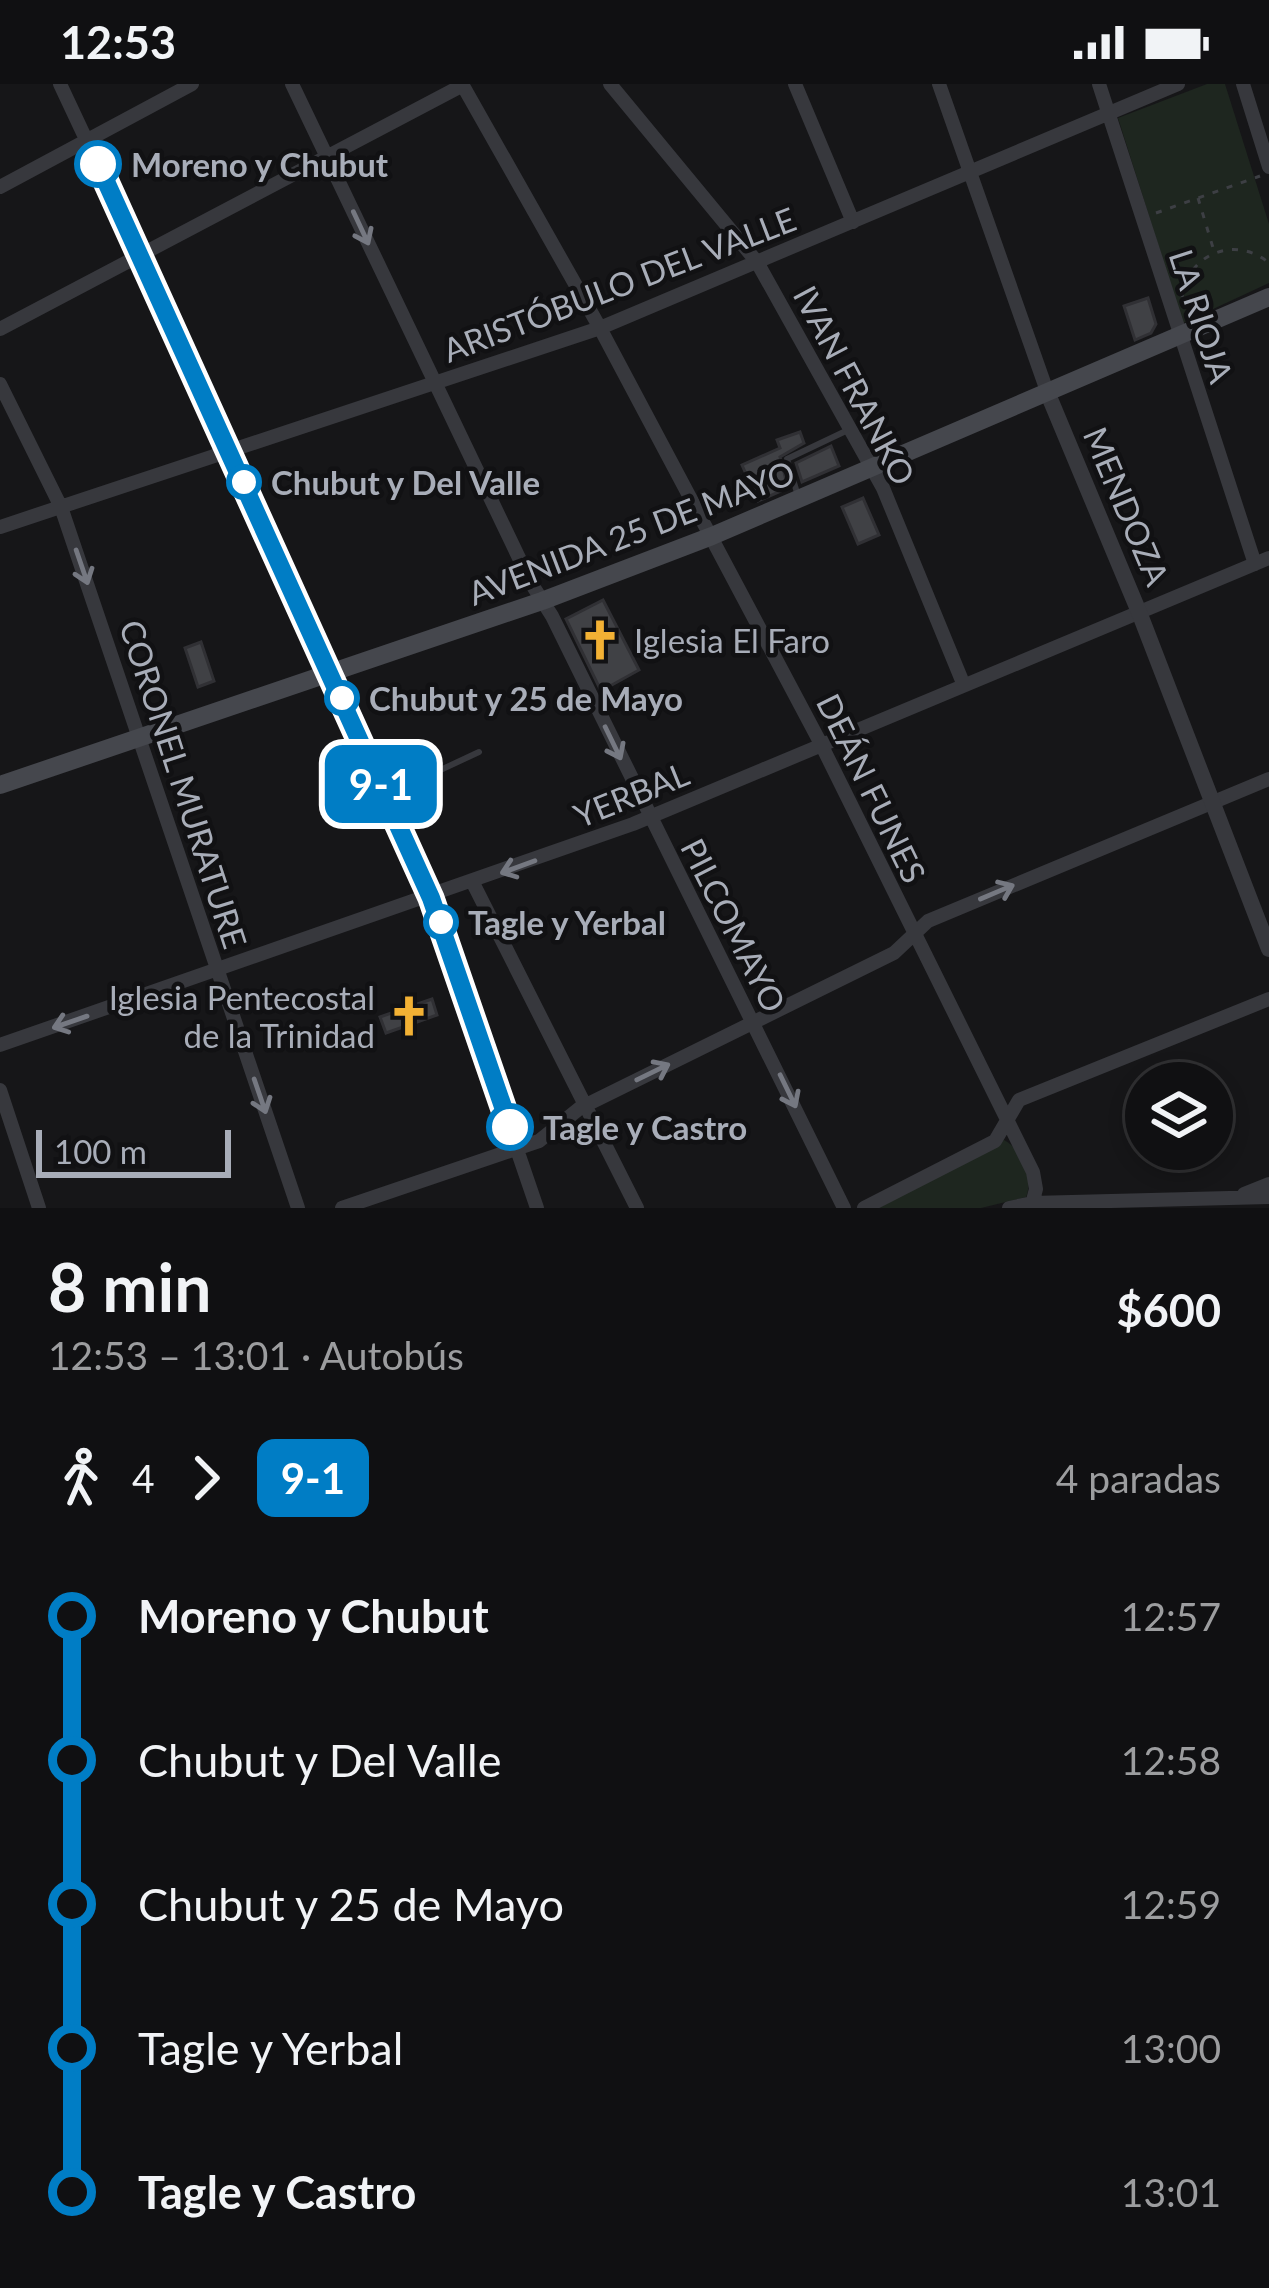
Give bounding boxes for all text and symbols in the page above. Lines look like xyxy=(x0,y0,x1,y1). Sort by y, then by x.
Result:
text: 12:53 xyxy=(60,15,176,69)
marker: Moreno y Chubut xyxy=(76,142,120,186)
place label: Moreno y Chubut xyxy=(131,144,389,184)
street label: ARISTÓBULO DEL VALLE xyxy=(437,198,801,370)
one-way arrow xyxy=(351,209,373,245)
street label: LA RIOJA xyxy=(1162,244,1243,388)
street label: IVAN FRANKO xyxy=(786,279,924,491)
street label: MENDOZA xyxy=(1076,421,1179,592)
street label: AVENIDA 25 DE MAYO xyxy=(462,451,800,613)
place label: Chubut y Del Valle xyxy=(271,462,540,502)
marker: Chubut y Del Valle xyxy=(228,466,260,498)
one-way arrow xyxy=(73,548,94,585)
street label: CORONEL MURATURE xyxy=(112,615,256,953)
church icon: Iglesia El Faro xyxy=(577,617,623,663)
place label: Iglesia El Faro xyxy=(634,620,830,660)
place label: Chubut y 25 de Mayo xyxy=(369,678,683,718)
marker: Chubut y 25 de Mayo xyxy=(326,682,358,714)
street label: DEÁN FUNES xyxy=(809,687,935,889)
one-way arrow xyxy=(603,724,625,760)
line badge: 9-1 xyxy=(312,745,450,823)
street label: YERBAL xyxy=(568,753,694,835)
text: 9-1 xyxy=(349,759,413,809)
street label: PILCOMAYO xyxy=(673,832,795,1018)
one-way arrow xyxy=(500,857,537,879)
one-way arrow xyxy=(978,880,1015,901)
place label: Tagle y Yerbal xyxy=(468,902,666,942)
marker: Tagle y Yerbal xyxy=(425,906,457,938)
place label: Iglesia Pentecostal de la Trinidad xyxy=(109,977,375,1055)
church icon: Iglesia Pentecostal de la Trinidad xyxy=(386,993,432,1039)
one-way arrow xyxy=(52,1012,90,1034)
one-way arrow xyxy=(635,1060,671,1082)
map controls xyxy=(1125,1062,1233,1170)
button: layers xyxy=(1125,1062,1233,1170)
one-way arrow xyxy=(778,1073,800,1109)
one-way arrow xyxy=(251,1077,272,1114)
marker: Tagle y Castro xyxy=(488,1105,532,1149)
place label: Tagle y Castro xyxy=(543,1107,747,1147)
scale bar xyxy=(36,1124,231,1177)
text: 100 m xyxy=(54,1131,147,1171)
text: 8 min xyxy=(48,1247,212,1326)
text: $600 xyxy=(1117,1283,1221,1337)
text: 12:53 – 13:01 · Autobús xyxy=(48,1332,464,1378)
icon: walk xyxy=(48,1445,114,1511)
icon: forward xyxy=(173,1445,239,1511)
text: 9-1 xyxy=(281,1453,345,1503)
text: 4 xyxy=(132,1455,155,1501)
text: 4 paradas xyxy=(1056,1455,1221,1501)
text: Moreno y Chubut xyxy=(138,1589,489,1643)
text: 12:57 xyxy=(1121,1593,1221,1639)
text: Chubut y Del Valle xyxy=(138,1733,501,1787)
text: 12:58 xyxy=(1121,1737,1221,1783)
text: Chubut y 25 de Mayo xyxy=(138,1877,564,1931)
text: 12:59 xyxy=(1121,1881,1221,1927)
text: Tagle y Yerbal xyxy=(138,2021,403,2075)
text: 13:00 xyxy=(1121,2025,1221,2071)
text: Tagle y Castro xyxy=(138,2165,416,2219)
text: 13:01 xyxy=(1121,2169,1221,2215)

